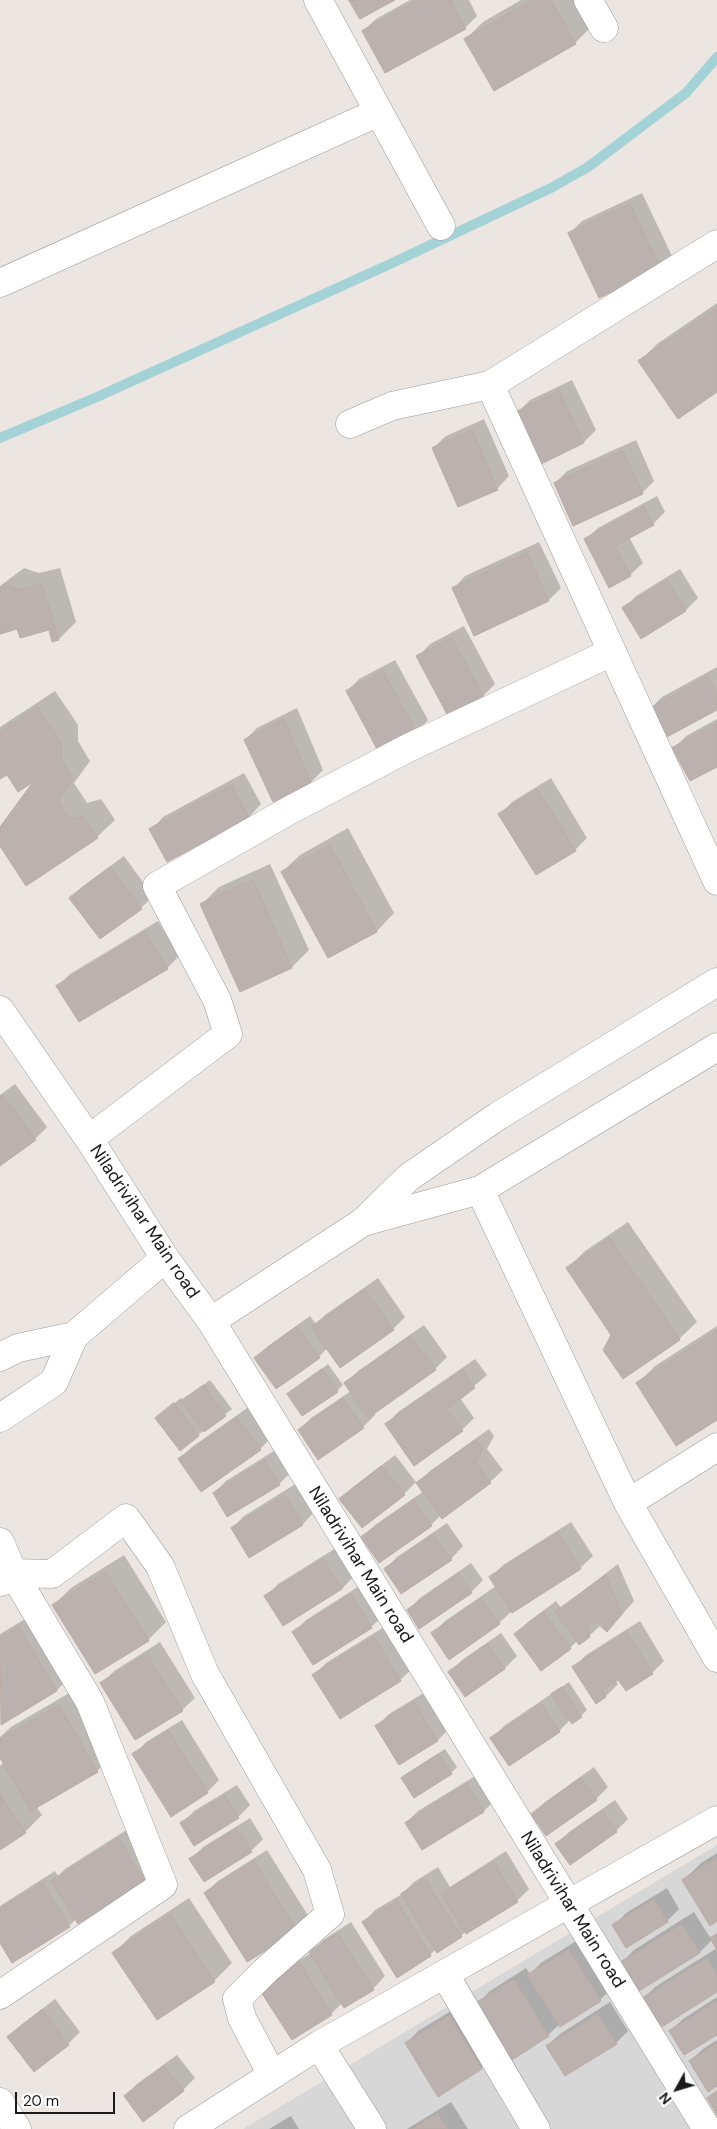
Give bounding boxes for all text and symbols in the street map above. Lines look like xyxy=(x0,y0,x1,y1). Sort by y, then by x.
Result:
street label: Niladrivihar Main road xyxy=(85,1141,203,1303)
street label: Niladrivihar Main road xyxy=(303,1483,417,1647)
street label: Niladrivihar Main road xyxy=(515,1828,629,1992)
north arrow xyxy=(652,2064,702,2114)
scale bar xyxy=(18,2082,118,2114)
text: N xyxy=(655,2089,676,2108)
text: 20 m xyxy=(23,2091,59,2111)

